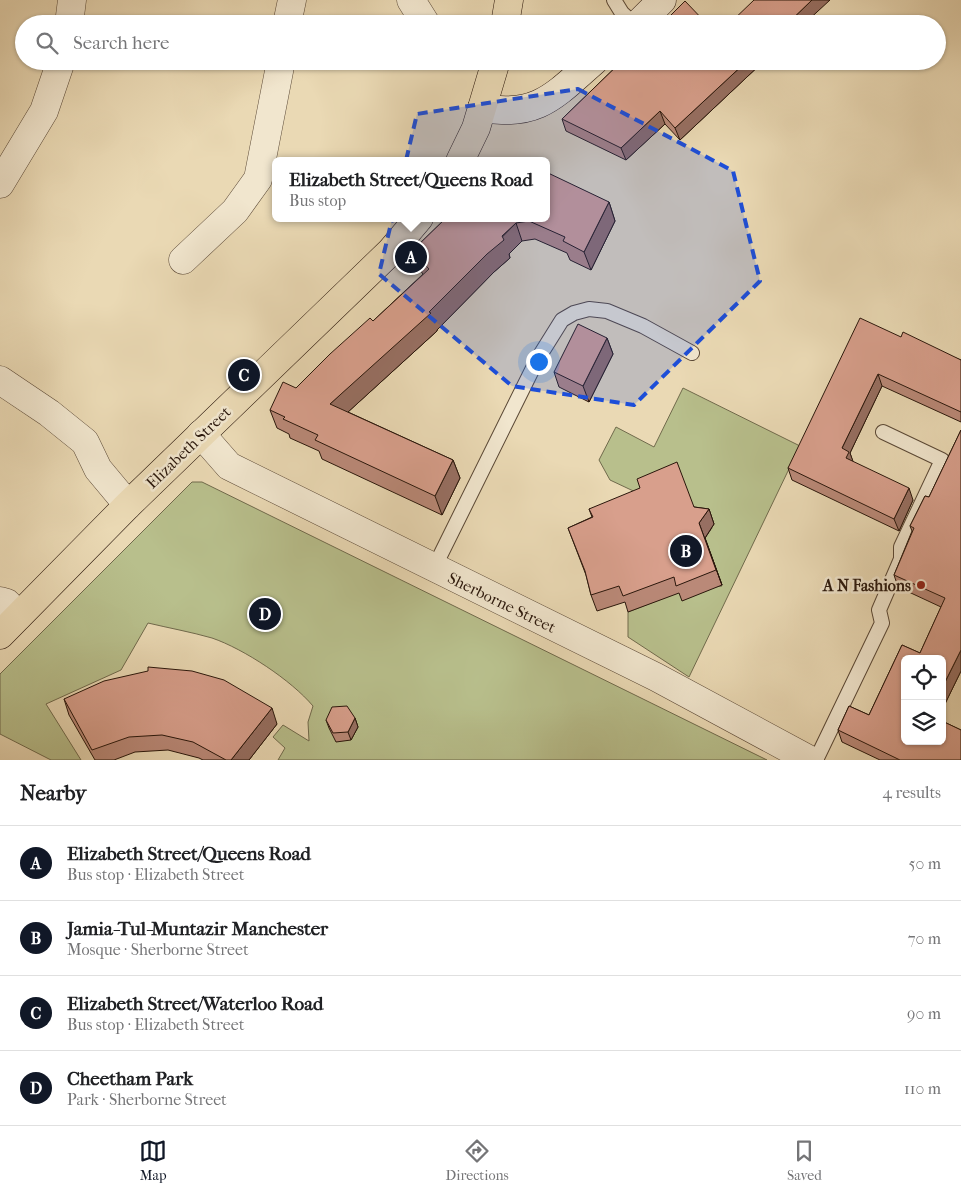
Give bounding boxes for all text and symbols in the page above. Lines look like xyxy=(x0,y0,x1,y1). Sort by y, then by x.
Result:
search box xyxy=(15,15,946,70)
icon: search xyxy=(33,29,61,57)
text: Search here xyxy=(73,32,169,54)
popup xyxy=(272,157,550,222)
text: Elizabeth Street/Queens Road xyxy=(289,169,533,191)
text: Bus stop xyxy=(289,191,346,210)
pin: A xyxy=(395,238,427,276)
your location xyxy=(526,349,552,375)
pin: C xyxy=(228,356,260,394)
street label: Elizabeth Street xyxy=(142,402,235,492)
pin: B xyxy=(670,532,702,570)
street label: Sherborne Street xyxy=(445,568,559,637)
place label: A N Fashions xyxy=(822,576,911,595)
marker: A N Fashions xyxy=(915,579,927,591)
pin: D xyxy=(249,595,281,633)
map controls xyxy=(901,655,946,745)
button: locate xyxy=(901,655,946,700)
button: layers xyxy=(901,700,946,745)
text: Nearby xyxy=(20,781,86,805)
text: 4 results xyxy=(883,783,941,802)
text: Elizabeth Street/Queens Road xyxy=(67,843,311,865)
text: A xyxy=(31,854,41,873)
text: 50 m xyxy=(909,854,941,873)
text: Bus stop · Elizabeth Street xyxy=(67,865,244,884)
text: Jamia-Tul-Muntazir Manchester xyxy=(67,918,328,940)
text: B xyxy=(31,929,41,948)
text: 70 m xyxy=(908,929,941,948)
text: Mosque · Sherborne Street xyxy=(67,940,249,959)
text: Elizabeth Street/Waterloo Road xyxy=(67,993,323,1015)
text: C xyxy=(31,1004,41,1023)
text: 90 m xyxy=(907,1004,941,1023)
text: Bus stop · Elizabeth Street xyxy=(67,1015,244,1034)
text: Cheetham Park xyxy=(67,1068,193,1090)
text: D xyxy=(30,1079,42,1098)
text: 110 m xyxy=(904,1079,941,1098)
text: Park · Sherborne Street xyxy=(67,1090,227,1109)
tab: Map xyxy=(139,1137,167,1184)
tab: Directions xyxy=(446,1137,509,1184)
tab: Saved xyxy=(787,1137,822,1184)

